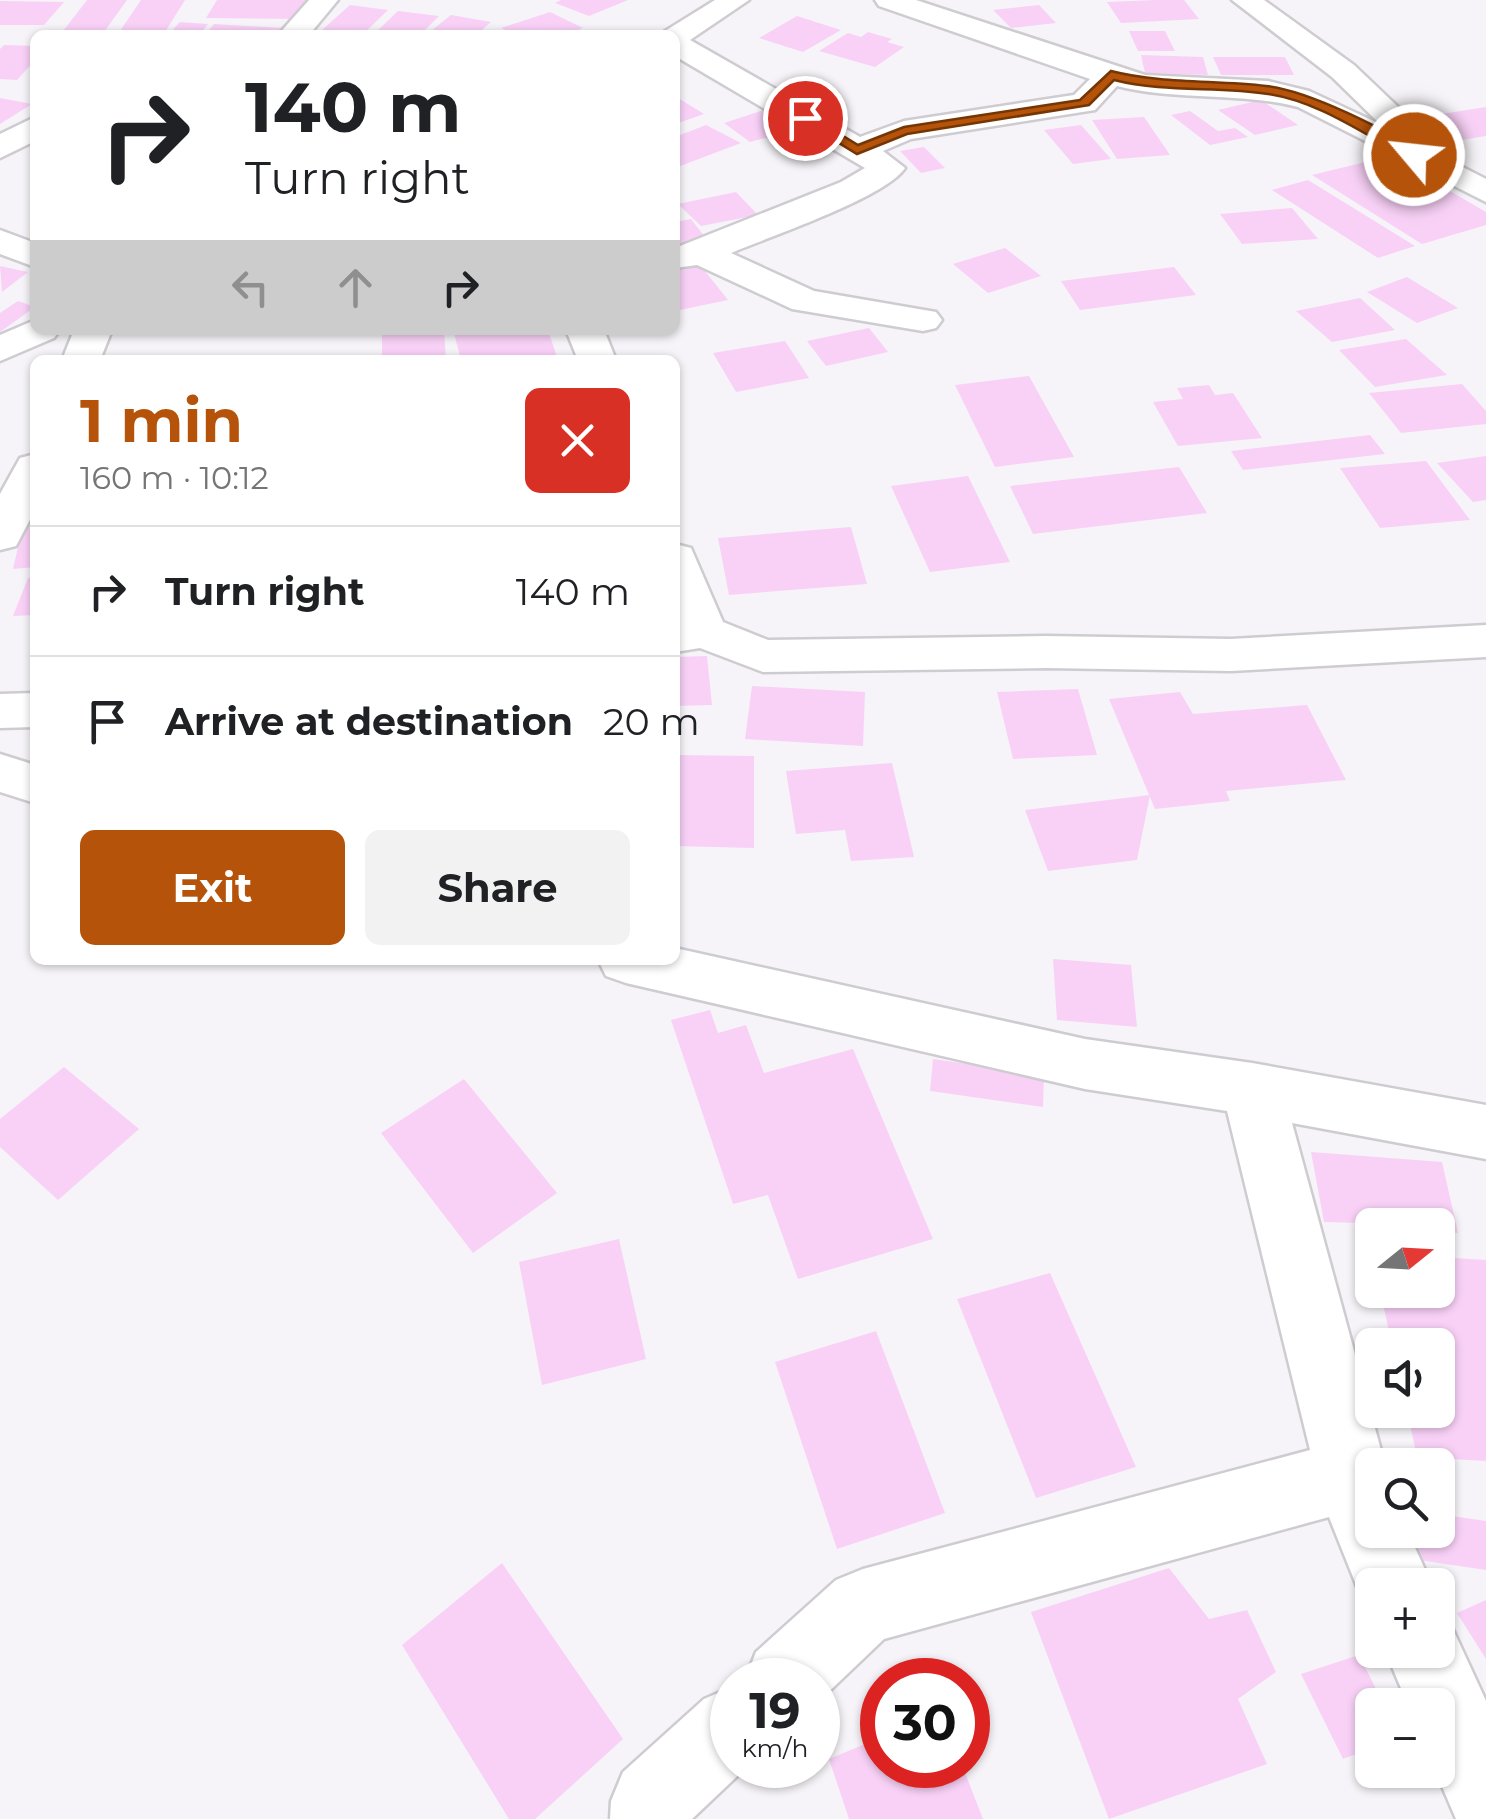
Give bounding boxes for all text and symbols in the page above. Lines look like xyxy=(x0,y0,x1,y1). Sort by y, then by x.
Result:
text: 140 m xyxy=(245,64,461,150)
icon: right xyxy=(80,70,210,200)
pin xyxy=(763,76,848,161)
icon: arrive xyxy=(778,91,833,146)
position arrow xyxy=(1362,103,1466,207)
text: Turn right xyxy=(245,150,470,205)
icon: left xyxy=(223,260,278,315)
icon: ahead xyxy=(328,260,383,315)
icon: right xyxy=(433,260,488,315)
text: 1 min xyxy=(80,384,243,457)
button: close xyxy=(525,388,630,493)
text: 160 m · 10:12 xyxy=(80,458,269,497)
icon: right xyxy=(80,564,135,619)
text: Turn right xyxy=(165,568,364,615)
text: 140 m xyxy=(516,568,630,615)
icon: arrive xyxy=(80,694,135,749)
text: Arrive at destination xyxy=(165,698,573,745)
text: 20 m xyxy=(603,698,700,745)
button: Exit xyxy=(80,830,345,945)
button: Share xyxy=(365,830,630,945)
north arrow xyxy=(1355,1208,1455,1308)
map controls xyxy=(1355,1208,1455,1788)
button: sound xyxy=(1355,1328,1455,1428)
button: search xyxy=(1355,1448,1455,1548)
button: + xyxy=(1355,1568,1455,1668)
speed limit sign: 30 xyxy=(860,1658,990,1788)
text: 19 xyxy=(749,1680,801,1741)
button: − xyxy=(1355,1688,1455,1788)
text: km/h xyxy=(742,1733,808,1763)

